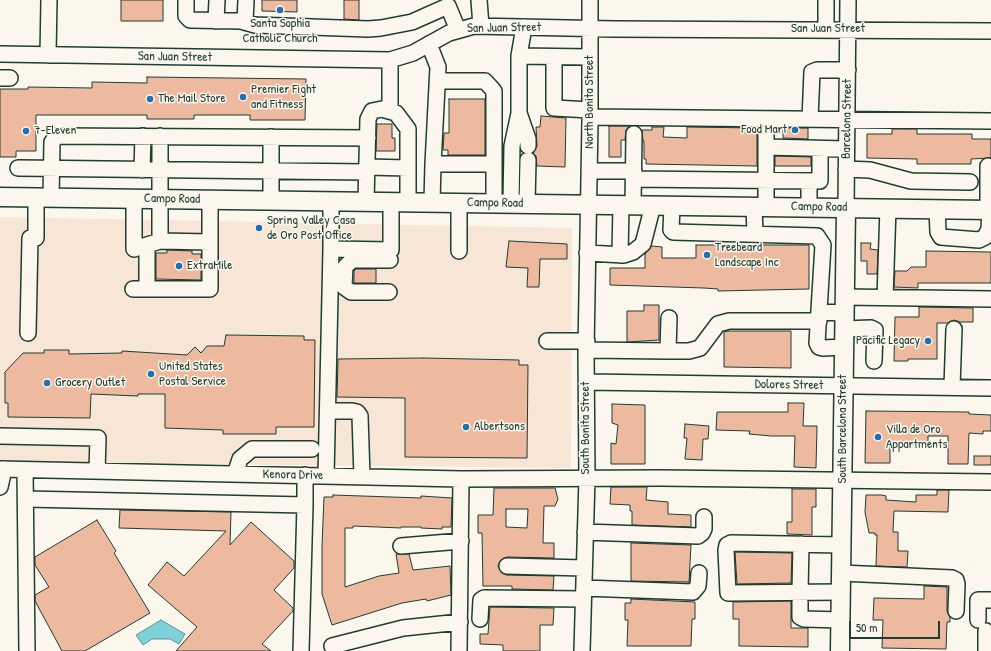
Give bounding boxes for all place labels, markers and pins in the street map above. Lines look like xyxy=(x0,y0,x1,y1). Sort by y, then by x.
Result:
marker: Santa Sophia Catholic Church xyxy=(275,5,285,15)
place label: Santa Sophia Catholic Church xyxy=(242,16,318,47)
place label: Premier Fight and Fitness xyxy=(251,82,316,113)
place label: The Mail Store xyxy=(158,91,226,107)
marker: Premier Fight and Fitness xyxy=(238,92,248,102)
marker: The Mail Store xyxy=(145,94,155,104)
place label: Food Mart xyxy=(741,122,787,138)
place label: 7-Eleven xyxy=(34,123,76,139)
marker: Food Mart xyxy=(790,125,800,135)
marker: 7-Eleven xyxy=(21,126,31,136)
place label: Spring Valley Casa de Oro Post Office xyxy=(267,213,355,244)
marker: Spring Valley Casa de Oro Post Office xyxy=(254,223,264,233)
place label: Treebeard Landscape Inc xyxy=(715,240,779,271)
marker: Treebeard Landscape Inc xyxy=(702,250,712,260)
place label: ExtraMile xyxy=(187,258,232,274)
marker: ExtraMile xyxy=(174,261,184,271)
place label: Pacific Legacy xyxy=(856,333,920,349)
marker: Pacific Legacy xyxy=(923,336,933,346)
place label: United States Postal Service xyxy=(159,359,226,390)
marker: United States Postal Service xyxy=(146,369,156,379)
place label: Grocery Outlet xyxy=(55,375,125,391)
marker: Grocery Outlet xyxy=(42,378,52,388)
place label: Albertsons xyxy=(474,419,525,435)
marker: Albertsons xyxy=(461,422,471,432)
place label: Villa de Oro Appartments xyxy=(886,422,947,453)
marker: Villa de Oro Appartments xyxy=(873,432,883,442)

